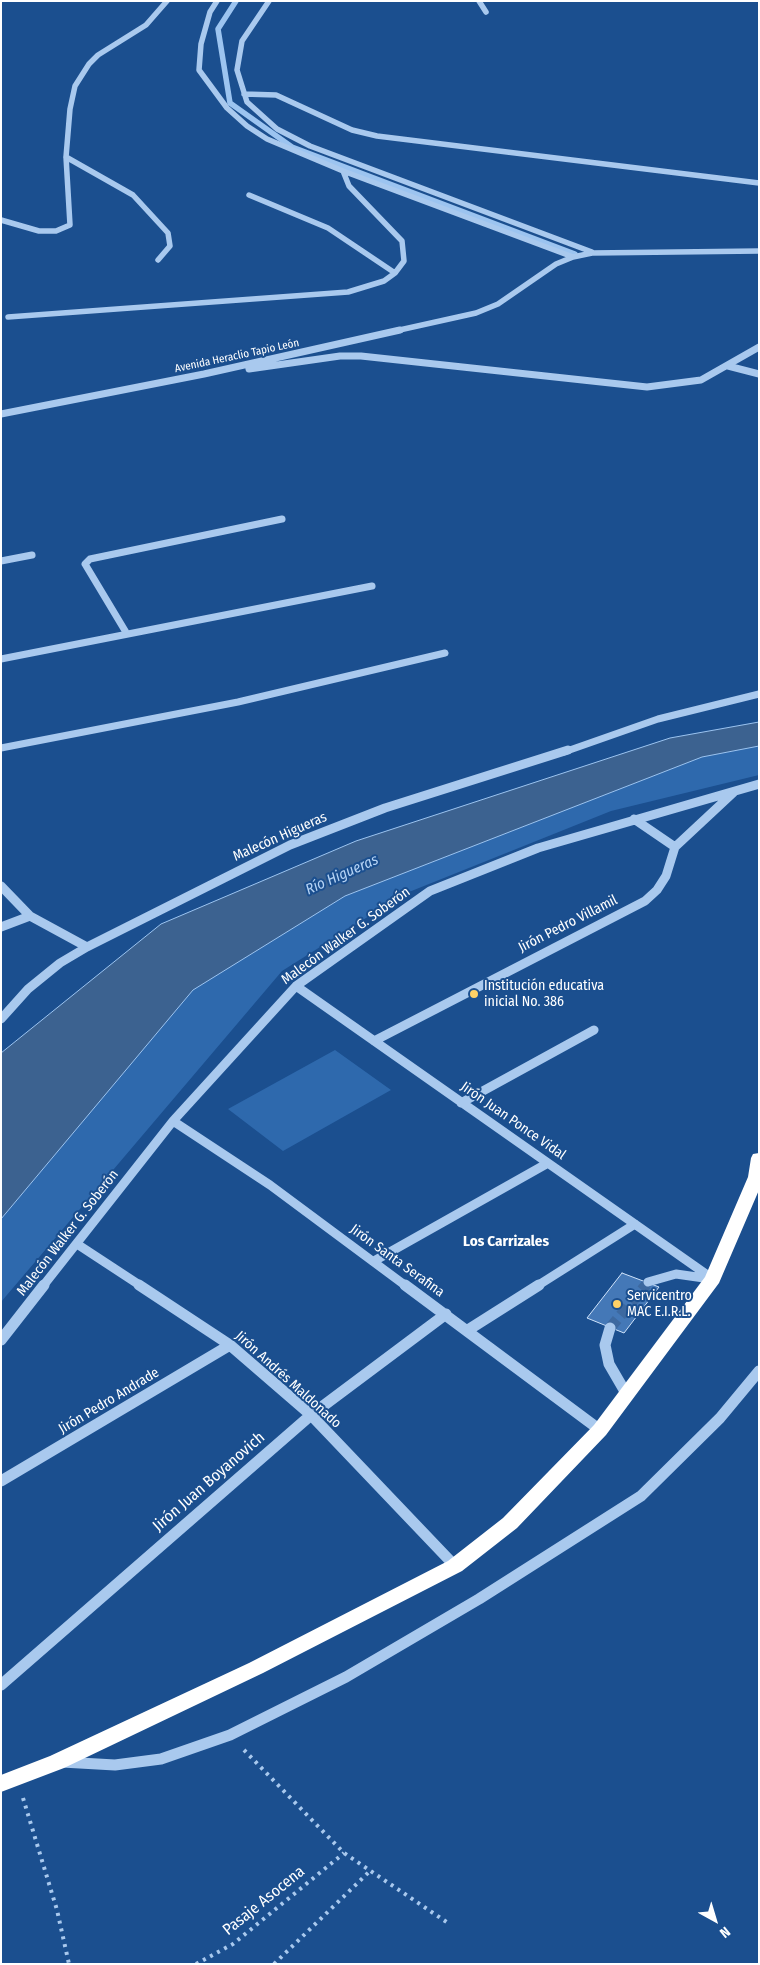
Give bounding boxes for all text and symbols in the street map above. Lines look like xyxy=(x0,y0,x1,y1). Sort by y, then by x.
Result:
street label: Avenida Heraclio Tapio León xyxy=(174,336,300,376)
street label: Malecón Higueras xyxy=(231,809,329,865)
water label: Río Higueras xyxy=(303,851,381,899)
street label: Malecón Walker G. Soberón xyxy=(278,884,414,988)
street label: Jirón Pedro Villamil xyxy=(516,892,620,956)
place label: Institución educativa inicial No. 386 xyxy=(484,978,604,1010)
marker: Institución educativa inicial No. 386 xyxy=(468,988,480,1000)
street label: Jirón Juan Ponce Vidal xyxy=(457,1078,569,1164)
street label: Malecón Walker G. Soberón xyxy=(14,1167,122,1299)
street label: Jirón Santa Serafina xyxy=(347,1221,447,1301)
district label: Los Carrizales xyxy=(463,1233,549,1251)
place label: Servicentro MAC E.I.R.L. xyxy=(627,1288,692,1320)
marker: Servicentro MAC E.I.R.L. xyxy=(611,1298,623,1310)
street label: Jirón Andrés Maldonado xyxy=(231,1328,345,1432)
street label: Jirón Pedro Andrade xyxy=(56,1364,162,1438)
street label: Jirón Juan Boyanovich xyxy=(149,1428,269,1536)
street label: Pasaje Asocena xyxy=(219,1862,309,1940)
north arrow xyxy=(690,1895,740,1945)
text: N xyxy=(716,1923,733,1941)

